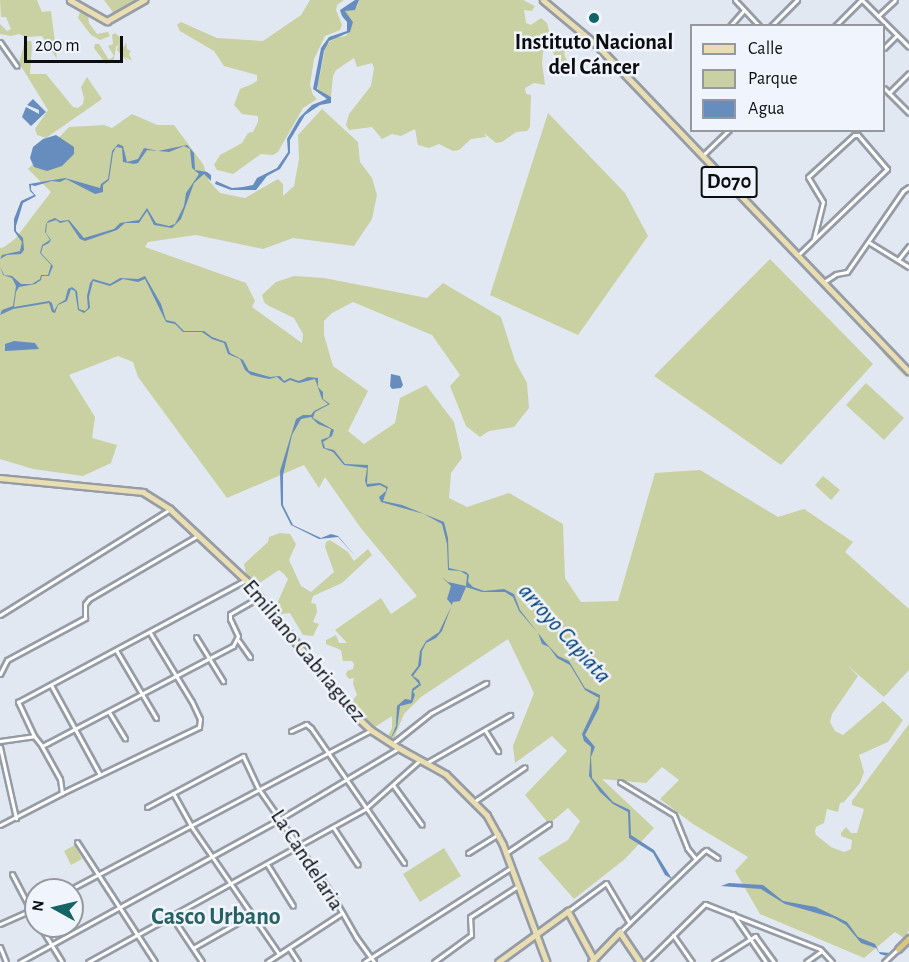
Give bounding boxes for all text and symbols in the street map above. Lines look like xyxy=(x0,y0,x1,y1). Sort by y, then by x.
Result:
marker: Instituto Nacional del Cáncer xyxy=(585,9,603,27)
scale bar xyxy=(27,24,126,62)
legend xyxy=(690,24,885,132)
place label: Instituto Nacional del Cáncer xyxy=(515,29,673,80)
text: 200 m xyxy=(35,37,80,55)
text: Calle xyxy=(748,40,783,58)
text: Parque xyxy=(748,70,797,88)
text: Agua xyxy=(748,100,785,118)
road number: D070 xyxy=(700,164,758,200)
street label: Emiliano Gabriaguez xyxy=(237,574,371,728)
water label: arroyo Capiata xyxy=(511,578,617,690)
street label: La Candelaria xyxy=(265,805,349,915)
north arrow xyxy=(24,878,84,938)
text: N xyxy=(29,899,47,912)
district label: Casco Urbano xyxy=(151,904,281,932)

